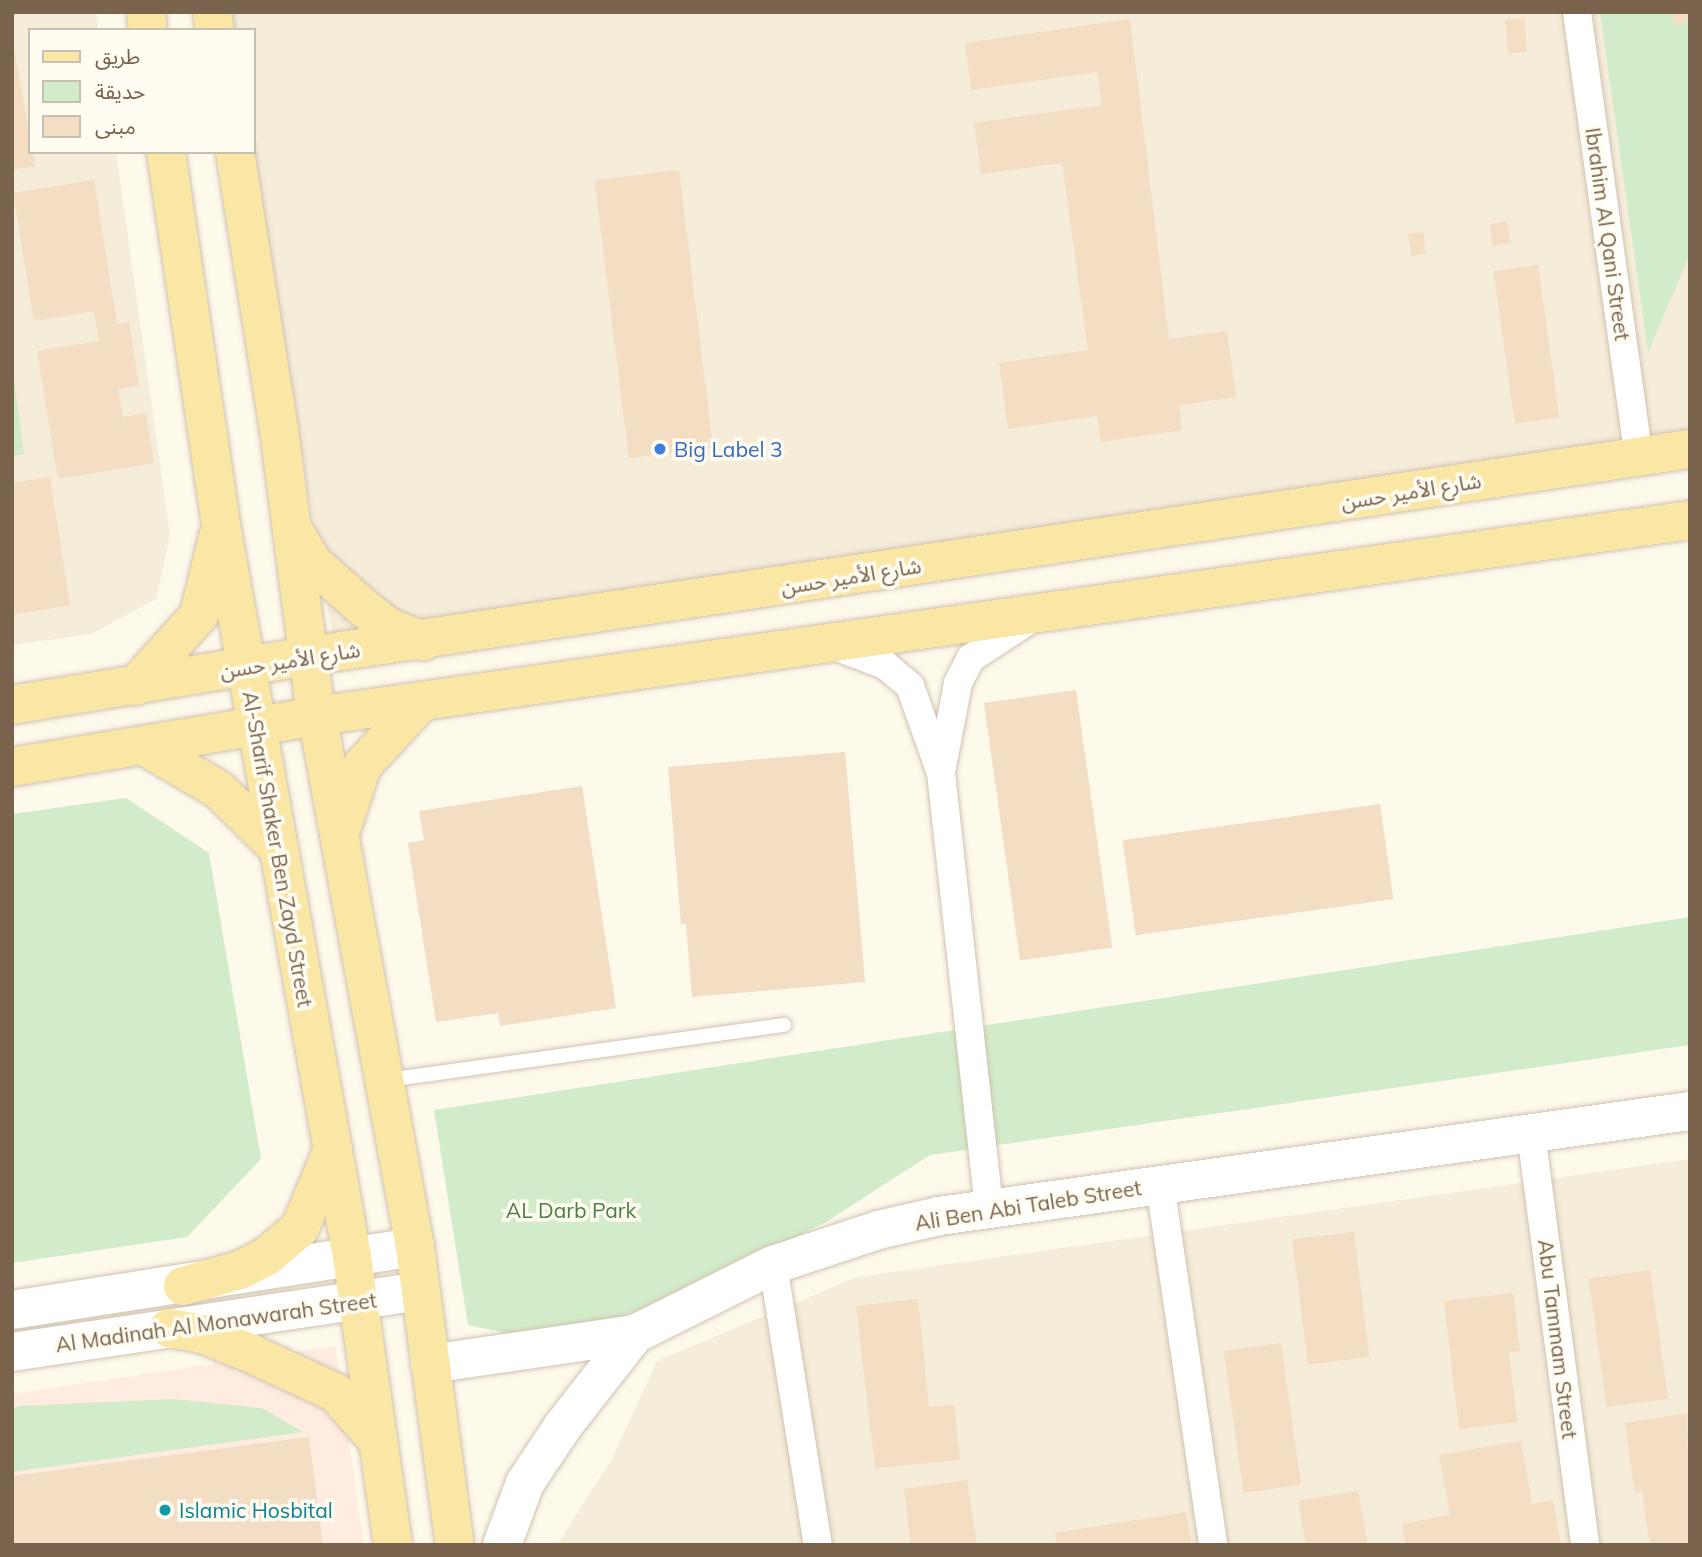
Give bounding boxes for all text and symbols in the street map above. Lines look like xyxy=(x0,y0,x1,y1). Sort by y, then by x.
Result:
legend xyxy=(28,28,256,154)
text: طريق xyxy=(95,43,140,69)
text: حديقة xyxy=(95,78,145,104)
text: مبنى xyxy=(95,113,136,139)
street label: Ibrahim Al Qani Street xyxy=(1581,126,1635,342)
place label: Big Label 3 xyxy=(674,436,783,462)
marker: Big Label 3 xyxy=(652,441,668,457)
street label: شارع الأمير حسن xyxy=(1339,467,1483,515)
street label: شارع الأمير حسن xyxy=(779,552,923,600)
street label: شارع الأمير حسن xyxy=(218,636,362,684)
street label: Al-Sharif Shaker Ben Zayd Street xyxy=(238,689,318,1009)
street label: Ali Ben Abi Taleb Street xyxy=(913,1175,1143,1235)
park label: AL Darb Park xyxy=(506,1197,636,1223)
street label: Abu Tammam Street xyxy=(1533,1238,1583,1440)
street label: Al Madinah Al Monawarah Street xyxy=(54,1287,378,1357)
place label: Islamic Hosbital xyxy=(179,1497,333,1523)
marker: Islamic Hosbital xyxy=(157,1502,173,1518)

